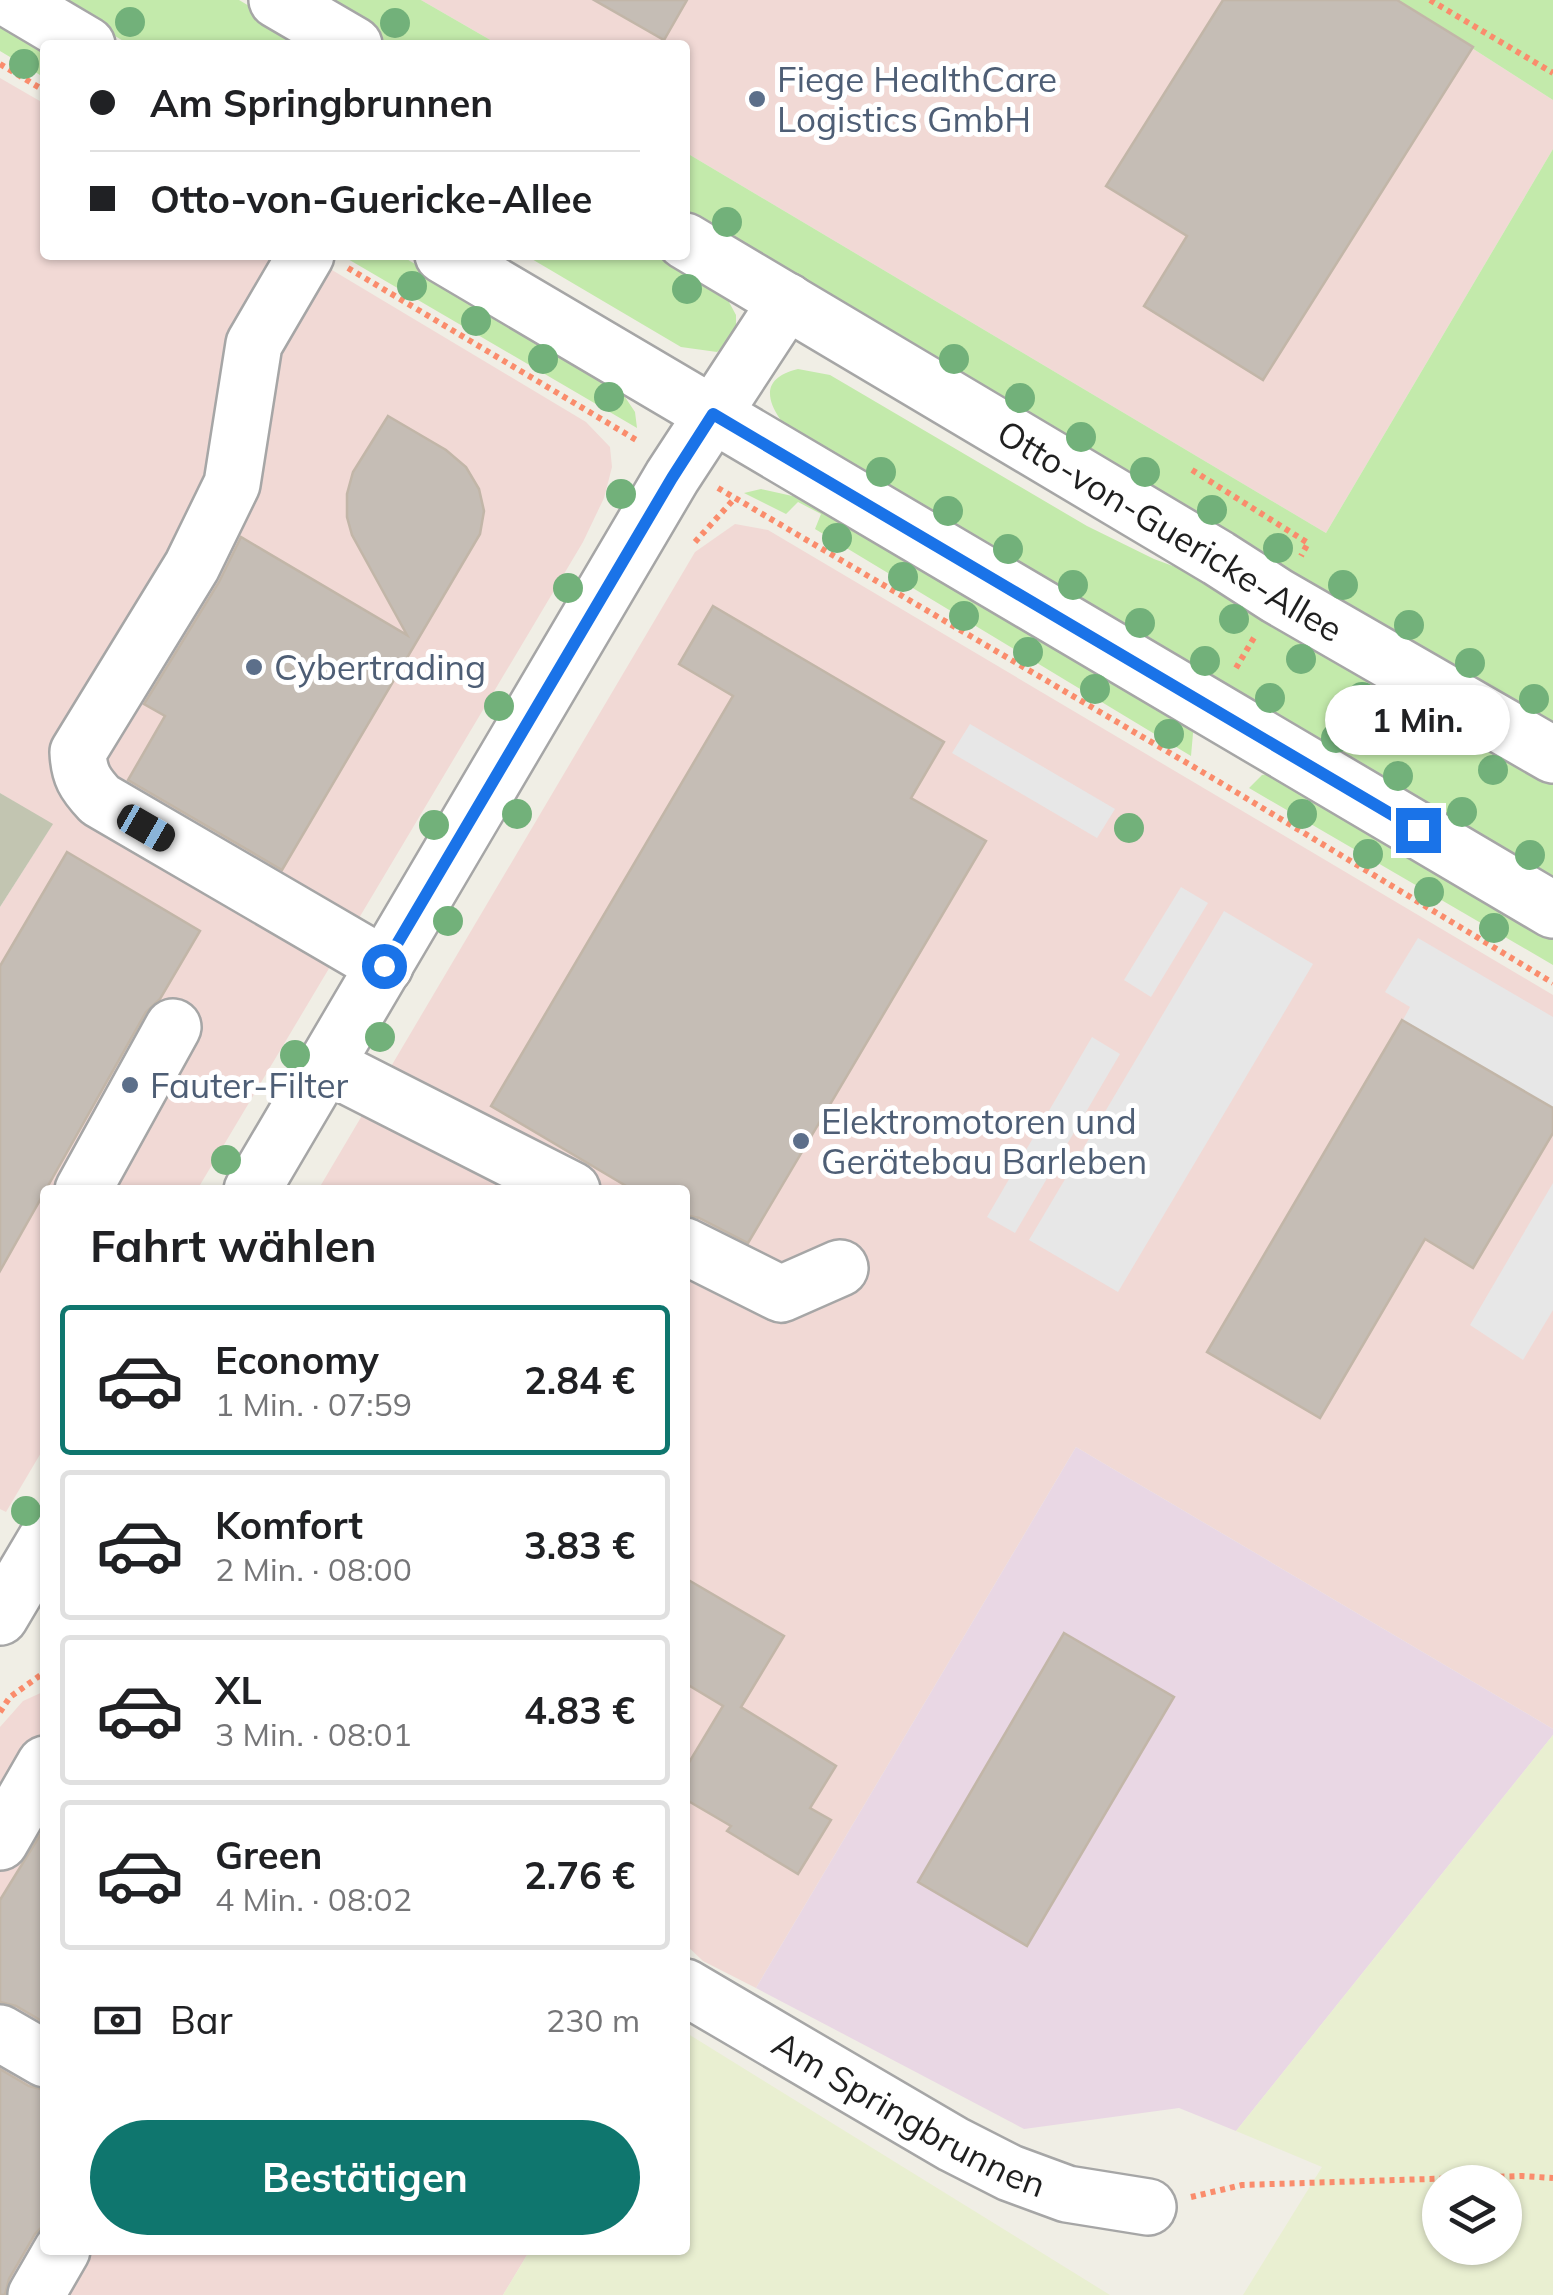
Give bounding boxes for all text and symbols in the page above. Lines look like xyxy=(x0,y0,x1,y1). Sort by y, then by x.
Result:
place label: Fiege HealthCare Logistics GmbH xyxy=(777,57,1057,141)
text: Am Springbrunnen xyxy=(150,79,493,127)
marker: Fiege HealthCare Logistics GmbH xyxy=(746,88,768,110)
text: Otto-von-Guericke-Allee xyxy=(150,175,592,223)
street label: Otto-von-Guericke-Allee xyxy=(990,410,1350,651)
place label: Cybertrading xyxy=(274,645,486,689)
marker: Cybertrading xyxy=(243,656,265,678)
callout: 1 Min. xyxy=(1326,685,1510,755)
text: 1 Min. xyxy=(1372,700,1463,740)
car xyxy=(113,800,179,856)
route end xyxy=(1396,808,1441,853)
route start xyxy=(362,944,407,989)
place label: Fauter-Filter xyxy=(150,1063,349,1107)
marker: Fauter-Filter xyxy=(119,1074,141,1096)
place label: Elektromotoren und Gerätebau Barleben xyxy=(821,1099,1147,1183)
marker: Elektromotoren und Gerätebau Barleben xyxy=(790,1130,812,1152)
text: Fahrt wählen xyxy=(90,1217,377,1273)
icon: car xyxy=(95,1335,185,1425)
text: Economy xyxy=(215,1336,379,1384)
text: 2.84 € xyxy=(524,1356,635,1404)
text: 1 Min. · 07:59 xyxy=(215,1384,412,1424)
icon: car xyxy=(95,1500,185,1590)
text: Komfort xyxy=(215,1501,363,1549)
text: 3.83 € xyxy=(524,1521,635,1569)
text: 2 Min. · 08:00 xyxy=(215,1549,412,1589)
icon: car xyxy=(95,1665,185,1755)
text: XL xyxy=(215,1666,262,1714)
text: 4.83 € xyxy=(524,1686,635,1734)
text: 3 Min. · 08:01 xyxy=(215,1714,412,1754)
icon: car xyxy=(95,1830,185,1920)
text: Green xyxy=(215,1831,322,1879)
text: 2.76 € xyxy=(524,1851,635,1899)
text: 4 Min. · 08:02 xyxy=(215,1879,412,1919)
icon: cash xyxy=(90,1993,145,2048)
text: Bar xyxy=(170,1996,232,2044)
text: 230 m xyxy=(546,2000,640,2040)
street label: Am Springbrunnen xyxy=(765,2021,1052,2206)
button: Bestätigen xyxy=(90,2120,640,2235)
map controls xyxy=(1422,2165,1522,2265)
button: layers xyxy=(1422,2165,1522,2265)

